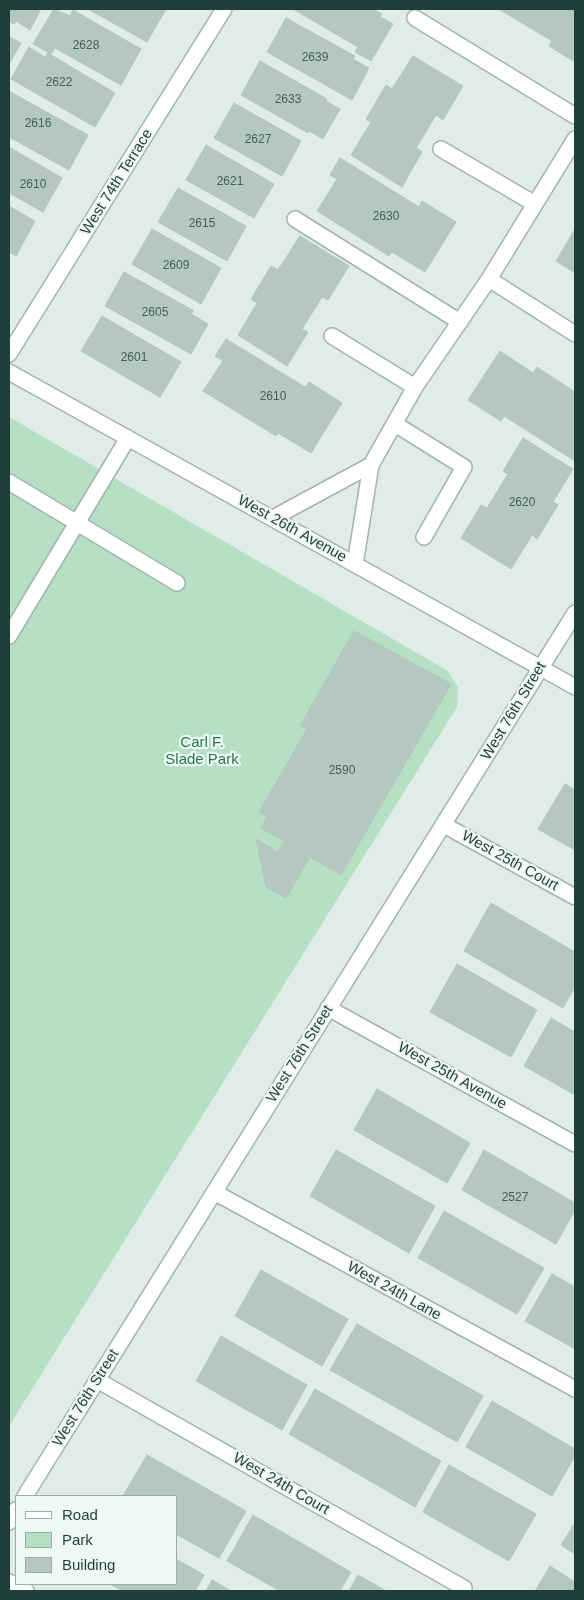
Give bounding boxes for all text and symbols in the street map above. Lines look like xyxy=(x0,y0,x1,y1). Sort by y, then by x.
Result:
house number: 2628 xyxy=(73,39,99,53)
house number: 2639 xyxy=(302,51,328,65)
house number: 2622 xyxy=(46,76,72,90)
house number: 2633 xyxy=(275,93,301,107)
house number: 2616 xyxy=(25,117,51,131)
street label: West 74th Terrace xyxy=(77,126,157,238)
house number: 2627 xyxy=(245,133,271,147)
house number: 2621 xyxy=(217,175,243,189)
house number: 2610 xyxy=(20,178,46,192)
house number: 2630 xyxy=(373,210,399,224)
house number: 2615 xyxy=(189,217,215,231)
house number: 2609 xyxy=(163,259,189,273)
house number: 2605 xyxy=(142,306,168,320)
house number: 2601 xyxy=(121,351,147,365)
house number: 2610 xyxy=(260,390,286,404)
street label: West 26th Avenue xyxy=(234,492,350,566)
house number: 2620 xyxy=(509,496,535,510)
street label: West 76th Street xyxy=(478,659,550,763)
park label: Carl F. Slade Park xyxy=(165,734,239,769)
house number: 2590 xyxy=(329,764,355,778)
street label: West 25th Court xyxy=(458,827,562,895)
street label: West 76th Street xyxy=(263,1002,337,1106)
street label: West 25th Avenue xyxy=(394,1039,510,1113)
house number: 2527 xyxy=(502,1191,528,1205)
street label: West 24th Lane xyxy=(344,1258,444,1324)
street label: West 76th Street xyxy=(49,1346,123,1450)
street label: West 24th Court xyxy=(230,1449,332,1519)
legend xyxy=(15,1495,178,1585)
text: Road xyxy=(62,1506,98,1523)
text: Park xyxy=(62,1531,93,1548)
text: Building xyxy=(62,1556,115,1573)

